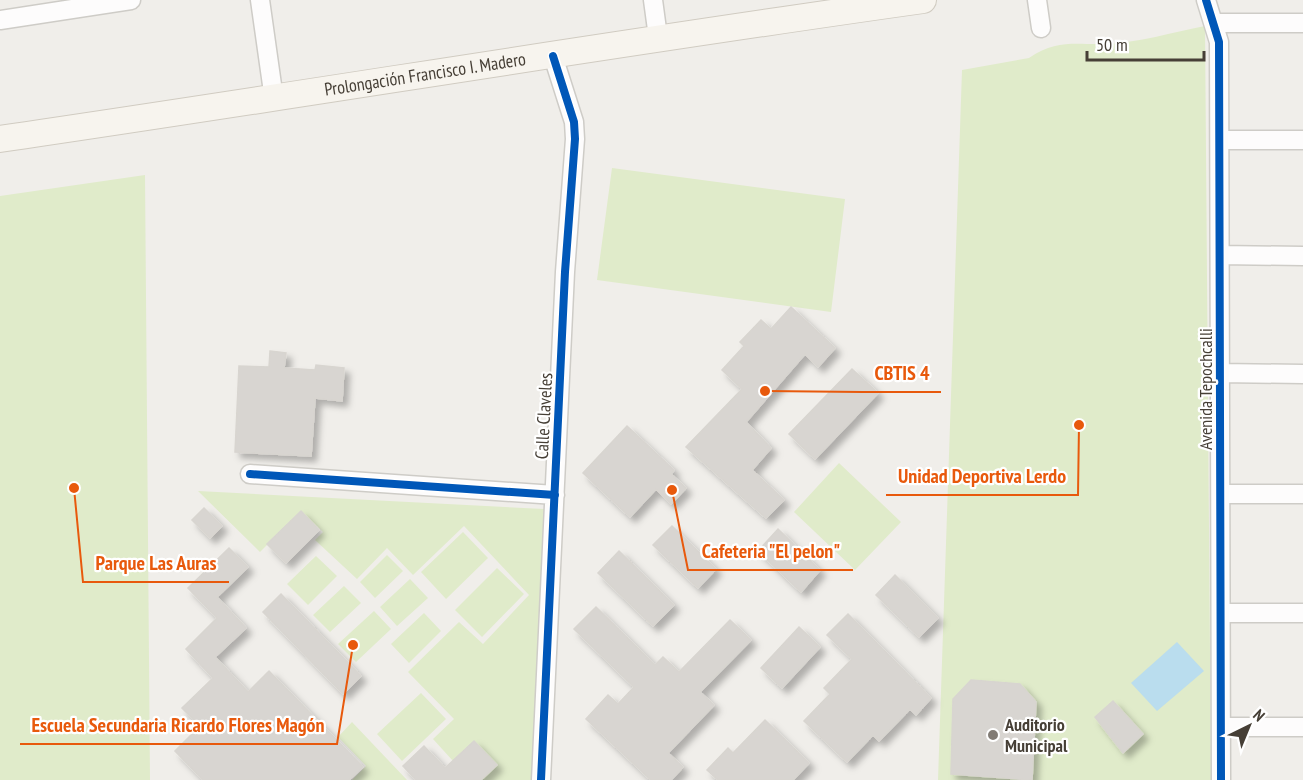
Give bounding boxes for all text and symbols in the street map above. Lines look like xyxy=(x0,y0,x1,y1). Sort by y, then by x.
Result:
scale bar xyxy=(1087,24,1204,62)
text: 50 m xyxy=(1096,33,1128,56)
street label: Prolongación Francisco I. Madero xyxy=(323,47,528,101)
street label: Avenida Tepochcalli xyxy=(1194,328,1217,450)
callout: CBTIS 4 xyxy=(862,354,941,392)
text: CBTIS 4 xyxy=(874,360,930,386)
street label: Calle Claveles xyxy=(530,372,557,460)
callout: Unidad Deportiva Lerdo xyxy=(886,457,1078,495)
text: Unidad Deportiva Lerdo xyxy=(898,463,1066,489)
callout: Cafeteria "El pelon" xyxy=(688,532,853,570)
text: Cafeteria "El pelon" xyxy=(702,538,840,564)
callout: Parque Las Auras xyxy=(83,544,229,582)
text: Parque Las Auras xyxy=(96,550,216,576)
north arrow xyxy=(1219,696,1279,756)
text: N xyxy=(1249,705,1269,725)
callout: Escuela Secundaria Ricardo Flores Magón xyxy=(20,706,337,744)
text: Escuela Secundaria Ricardo Flores Magón xyxy=(32,712,324,738)
place label: Auditorio Municipal xyxy=(1004,713,1068,757)
marker: Auditorio Municipal xyxy=(986,728,1000,742)

